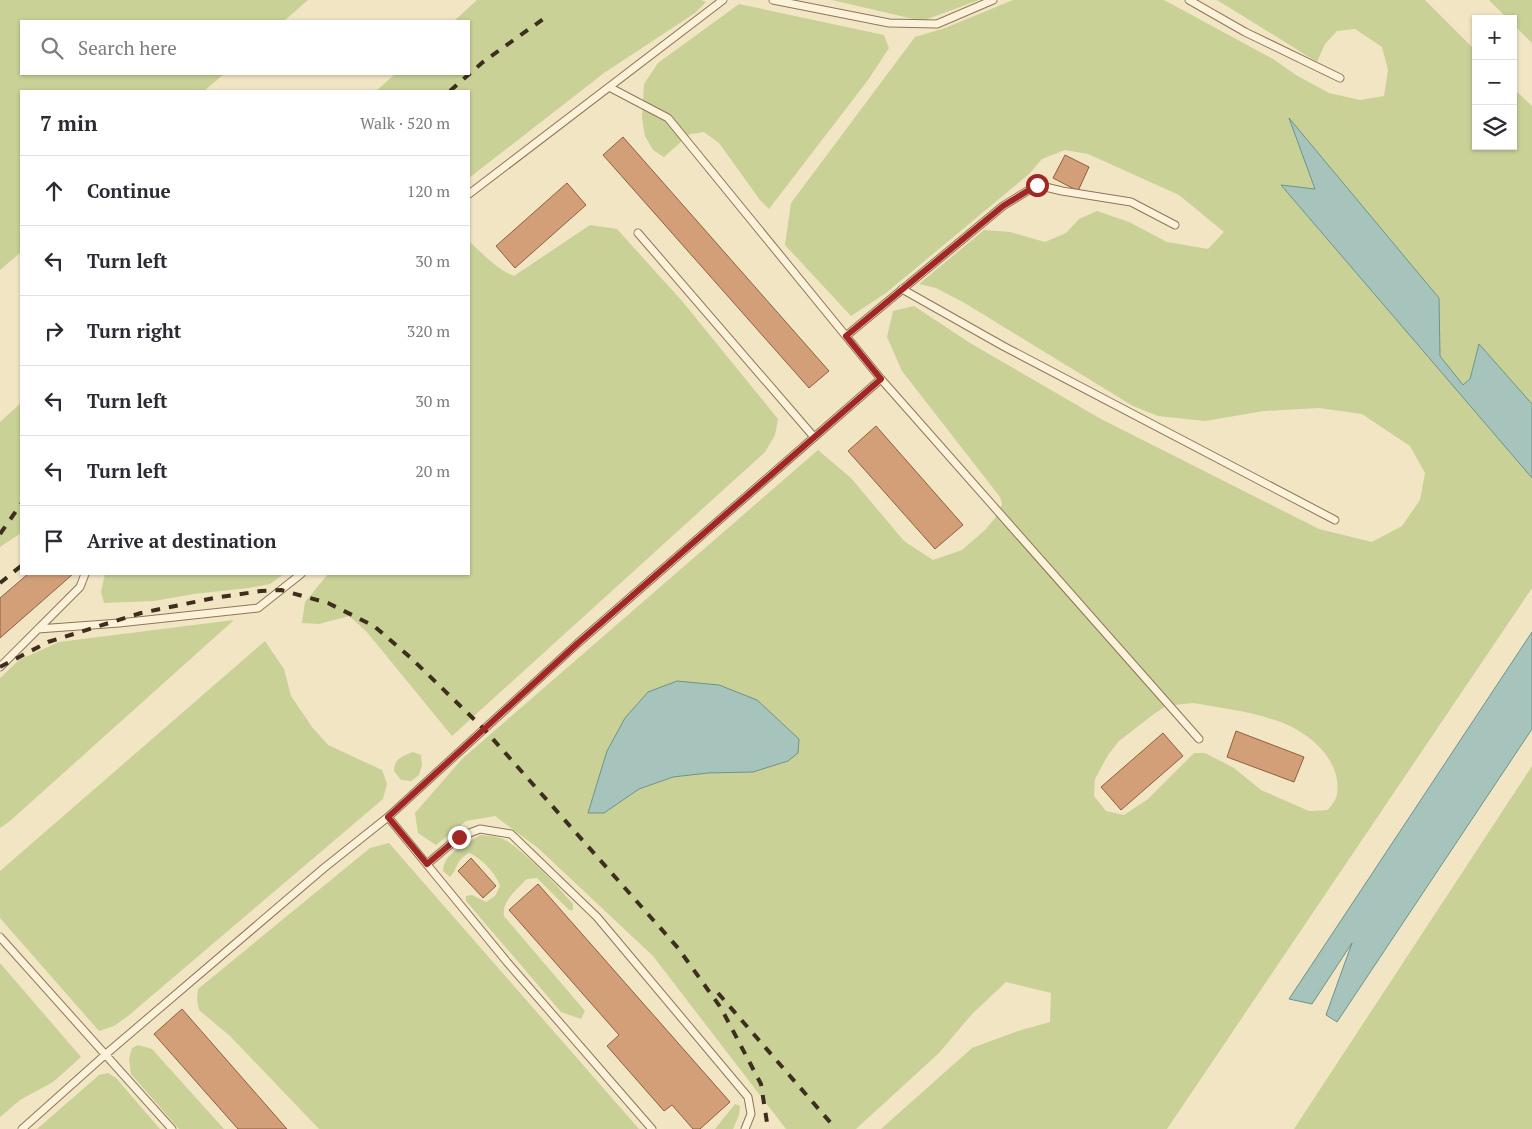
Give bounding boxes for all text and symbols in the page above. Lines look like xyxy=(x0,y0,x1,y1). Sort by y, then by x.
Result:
map controls xyxy=(1472,15,1517,150)
button: + xyxy=(1472,15,1517,60)
search box xyxy=(20,20,470,75)
icon: search xyxy=(38,34,66,62)
text: Search here xyxy=(78,35,177,60)
button: − xyxy=(1472,60,1517,105)
button: layers xyxy=(1472,105,1517,150)
text: 7 min xyxy=(40,109,97,137)
text: Walk · 520 m xyxy=(360,112,450,134)
route start xyxy=(1026,174,1049,197)
icon: ahead xyxy=(40,177,68,205)
text: Continue xyxy=(87,178,171,203)
text: 120 m xyxy=(407,180,450,202)
icon: left xyxy=(40,247,68,275)
text: Turn left xyxy=(87,248,168,273)
text: 30 m xyxy=(415,250,450,272)
icon: right xyxy=(40,317,68,345)
text: Turn right xyxy=(87,318,181,343)
text: 320 m xyxy=(407,320,450,342)
icon: left xyxy=(40,387,68,415)
text: Turn left xyxy=(87,388,168,413)
text: 30 m xyxy=(415,390,450,412)
icon: left xyxy=(40,457,68,485)
text: Turn left xyxy=(87,458,168,483)
text: 20 m xyxy=(415,460,450,482)
icon: arrive xyxy=(40,527,68,555)
text: Arrive at destination xyxy=(87,528,276,553)
route end xyxy=(448,826,471,849)

